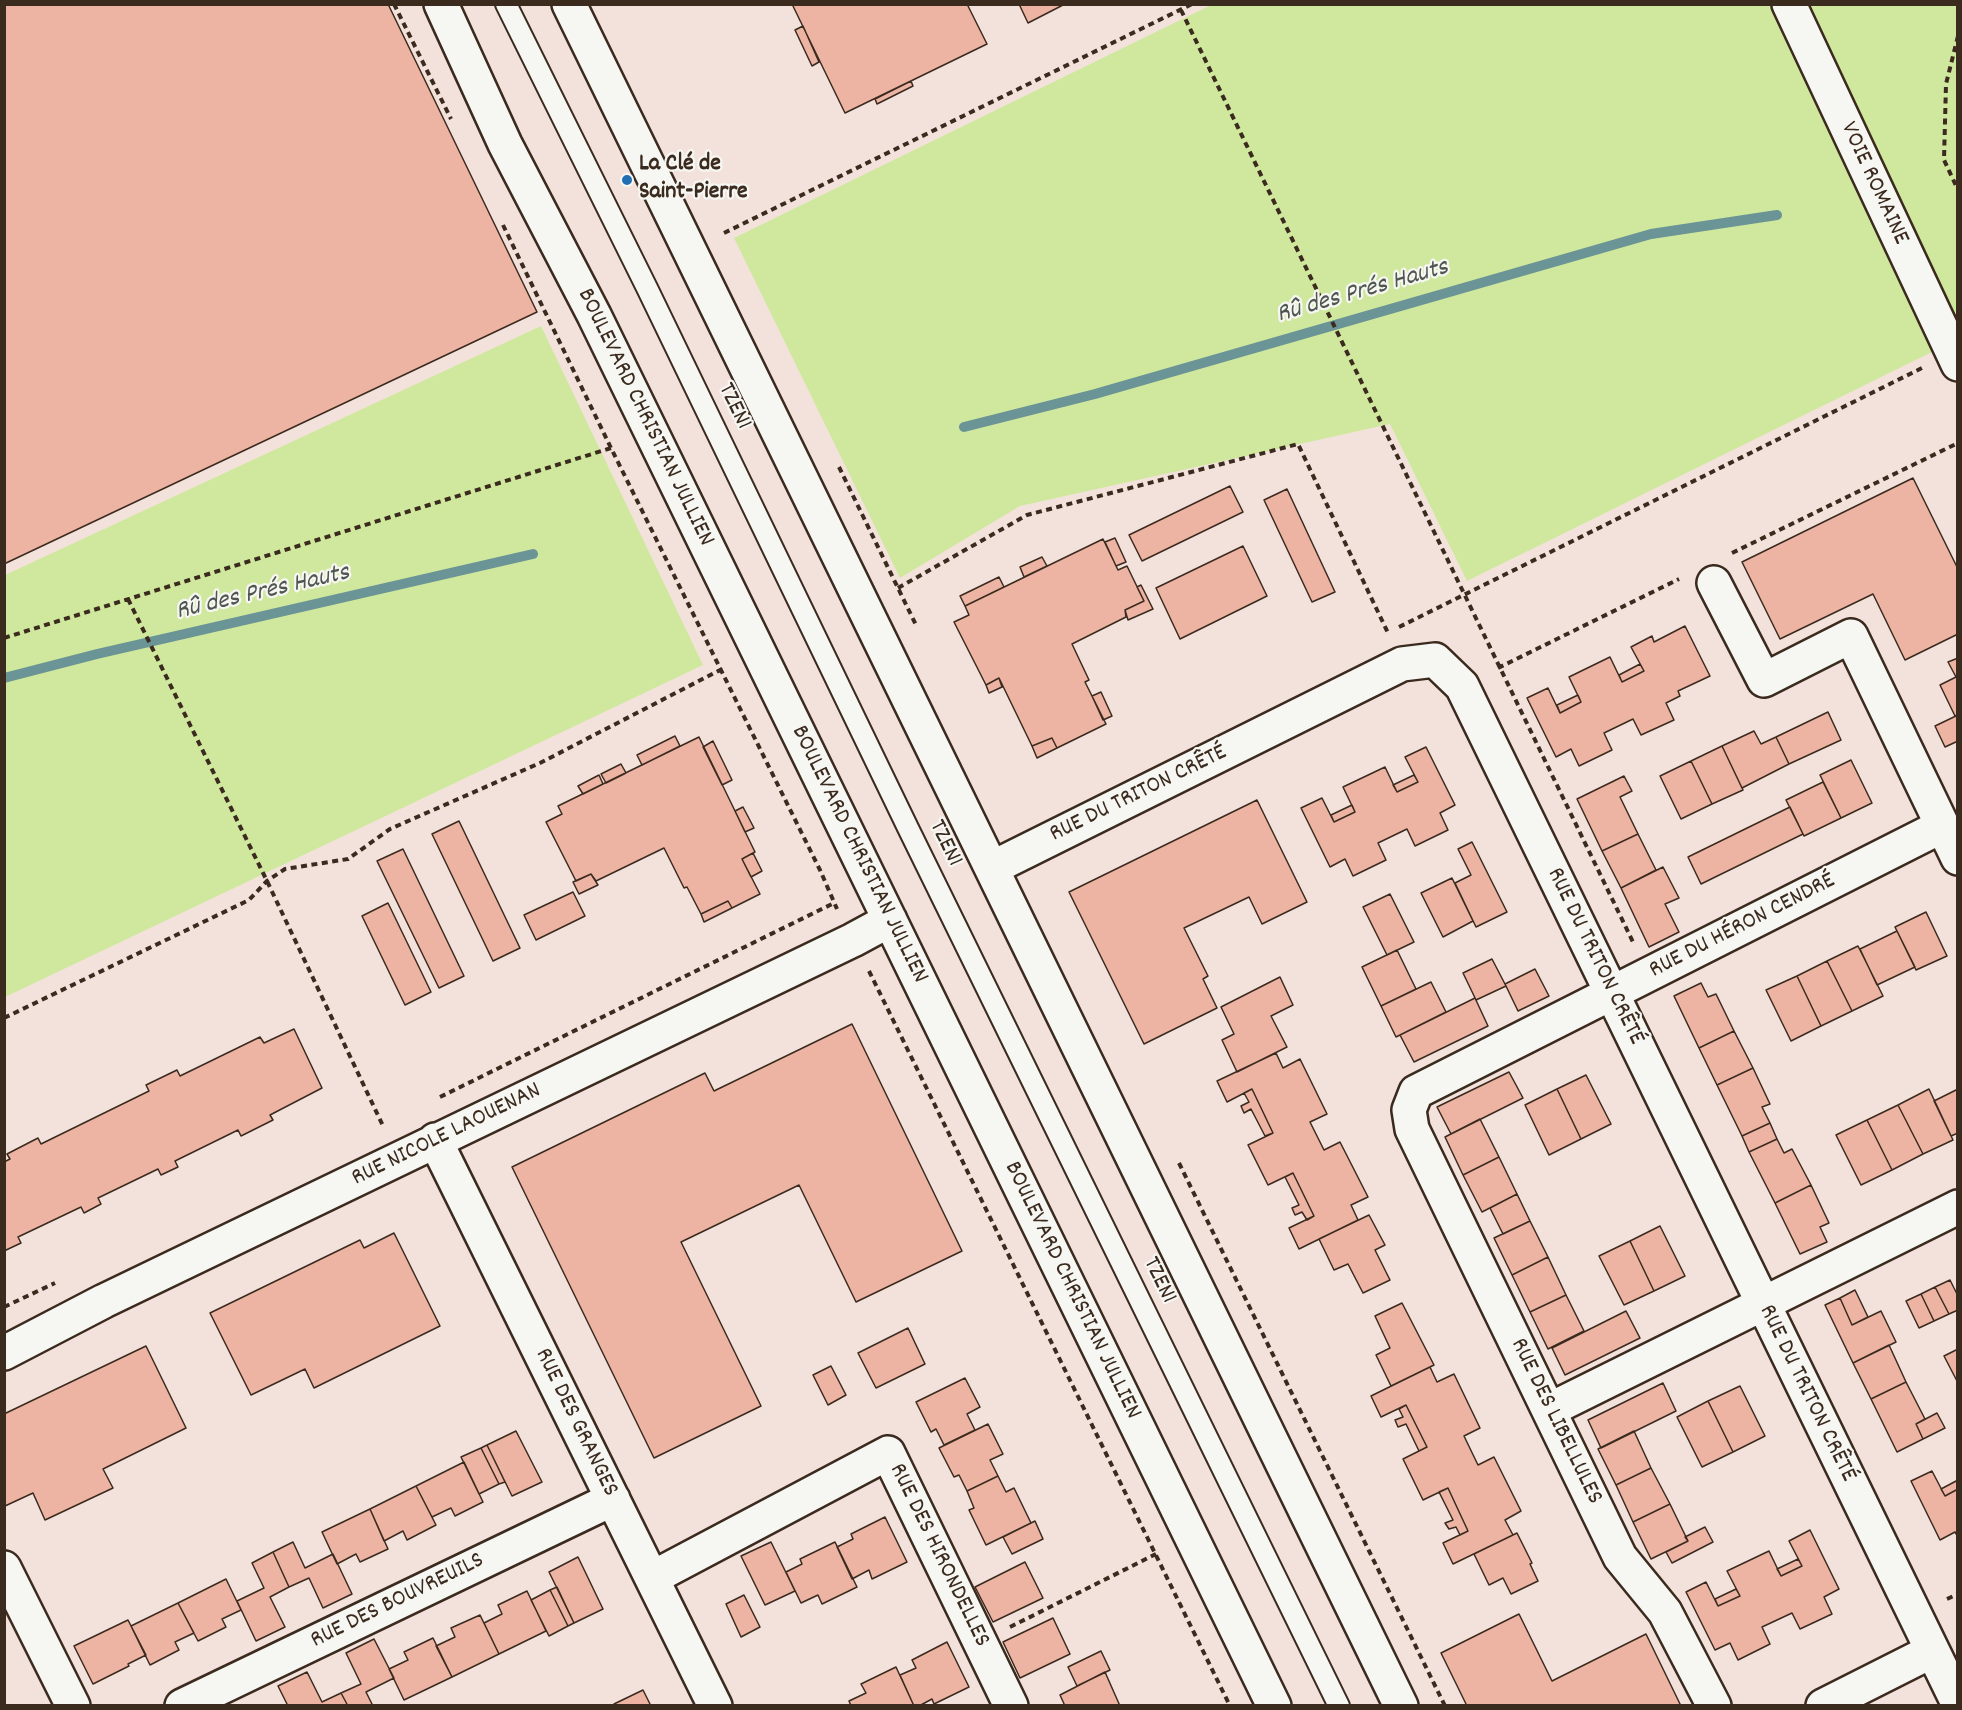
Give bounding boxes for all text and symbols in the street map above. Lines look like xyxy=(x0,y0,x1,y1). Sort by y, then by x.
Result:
street label: VOIE ROMAINE xyxy=(1832,118,1914,250)
place label: La Clé de Saint-Pierre xyxy=(639,152,748,208)
marker: La Clé de Saint-Pierre xyxy=(620,173,634,187)
water label: Rû des Prés Hauts xyxy=(1274,254,1452,332)
street label: BOULEVARD CHRISTIAN JULLIEN xyxy=(569,284,719,552)
street label: TZEN1 xyxy=(709,379,757,435)
water label: Rû des Prés Hauts xyxy=(173,559,353,629)
street label: BOULEVARD CHRISTIAN JULLIEN xyxy=(783,721,933,989)
street label: RUE DU TRITON CRÊTÉ xyxy=(1046,740,1232,850)
street label: TZEN1 xyxy=(920,816,968,872)
street label: RUE DU TRITON CRÊTÉ xyxy=(1539,864,1649,1050)
street label: RUE DU HÉRON CENDRÉ xyxy=(1645,868,1841,986)
street label: RUE NICOLE LAOUENAN xyxy=(348,1078,546,1194)
street label: BOULEVARD CHRISTIAN JULLIEN xyxy=(996,1157,1146,1425)
street label: TZEN1 xyxy=(1134,1253,1182,1309)
street label: RUE DU TRITON CRÊTÉ xyxy=(1751,1301,1861,1487)
street label: RUE DES LIBELLULES xyxy=(1502,1334,1608,1510)
street label: RUE DES GRANGES xyxy=(527,1344,623,1502)
street label: RUE DES HIRONDELLES xyxy=(881,1460,995,1652)
street label: RUE DES BOUVREUILS xyxy=(307,1548,489,1656)

